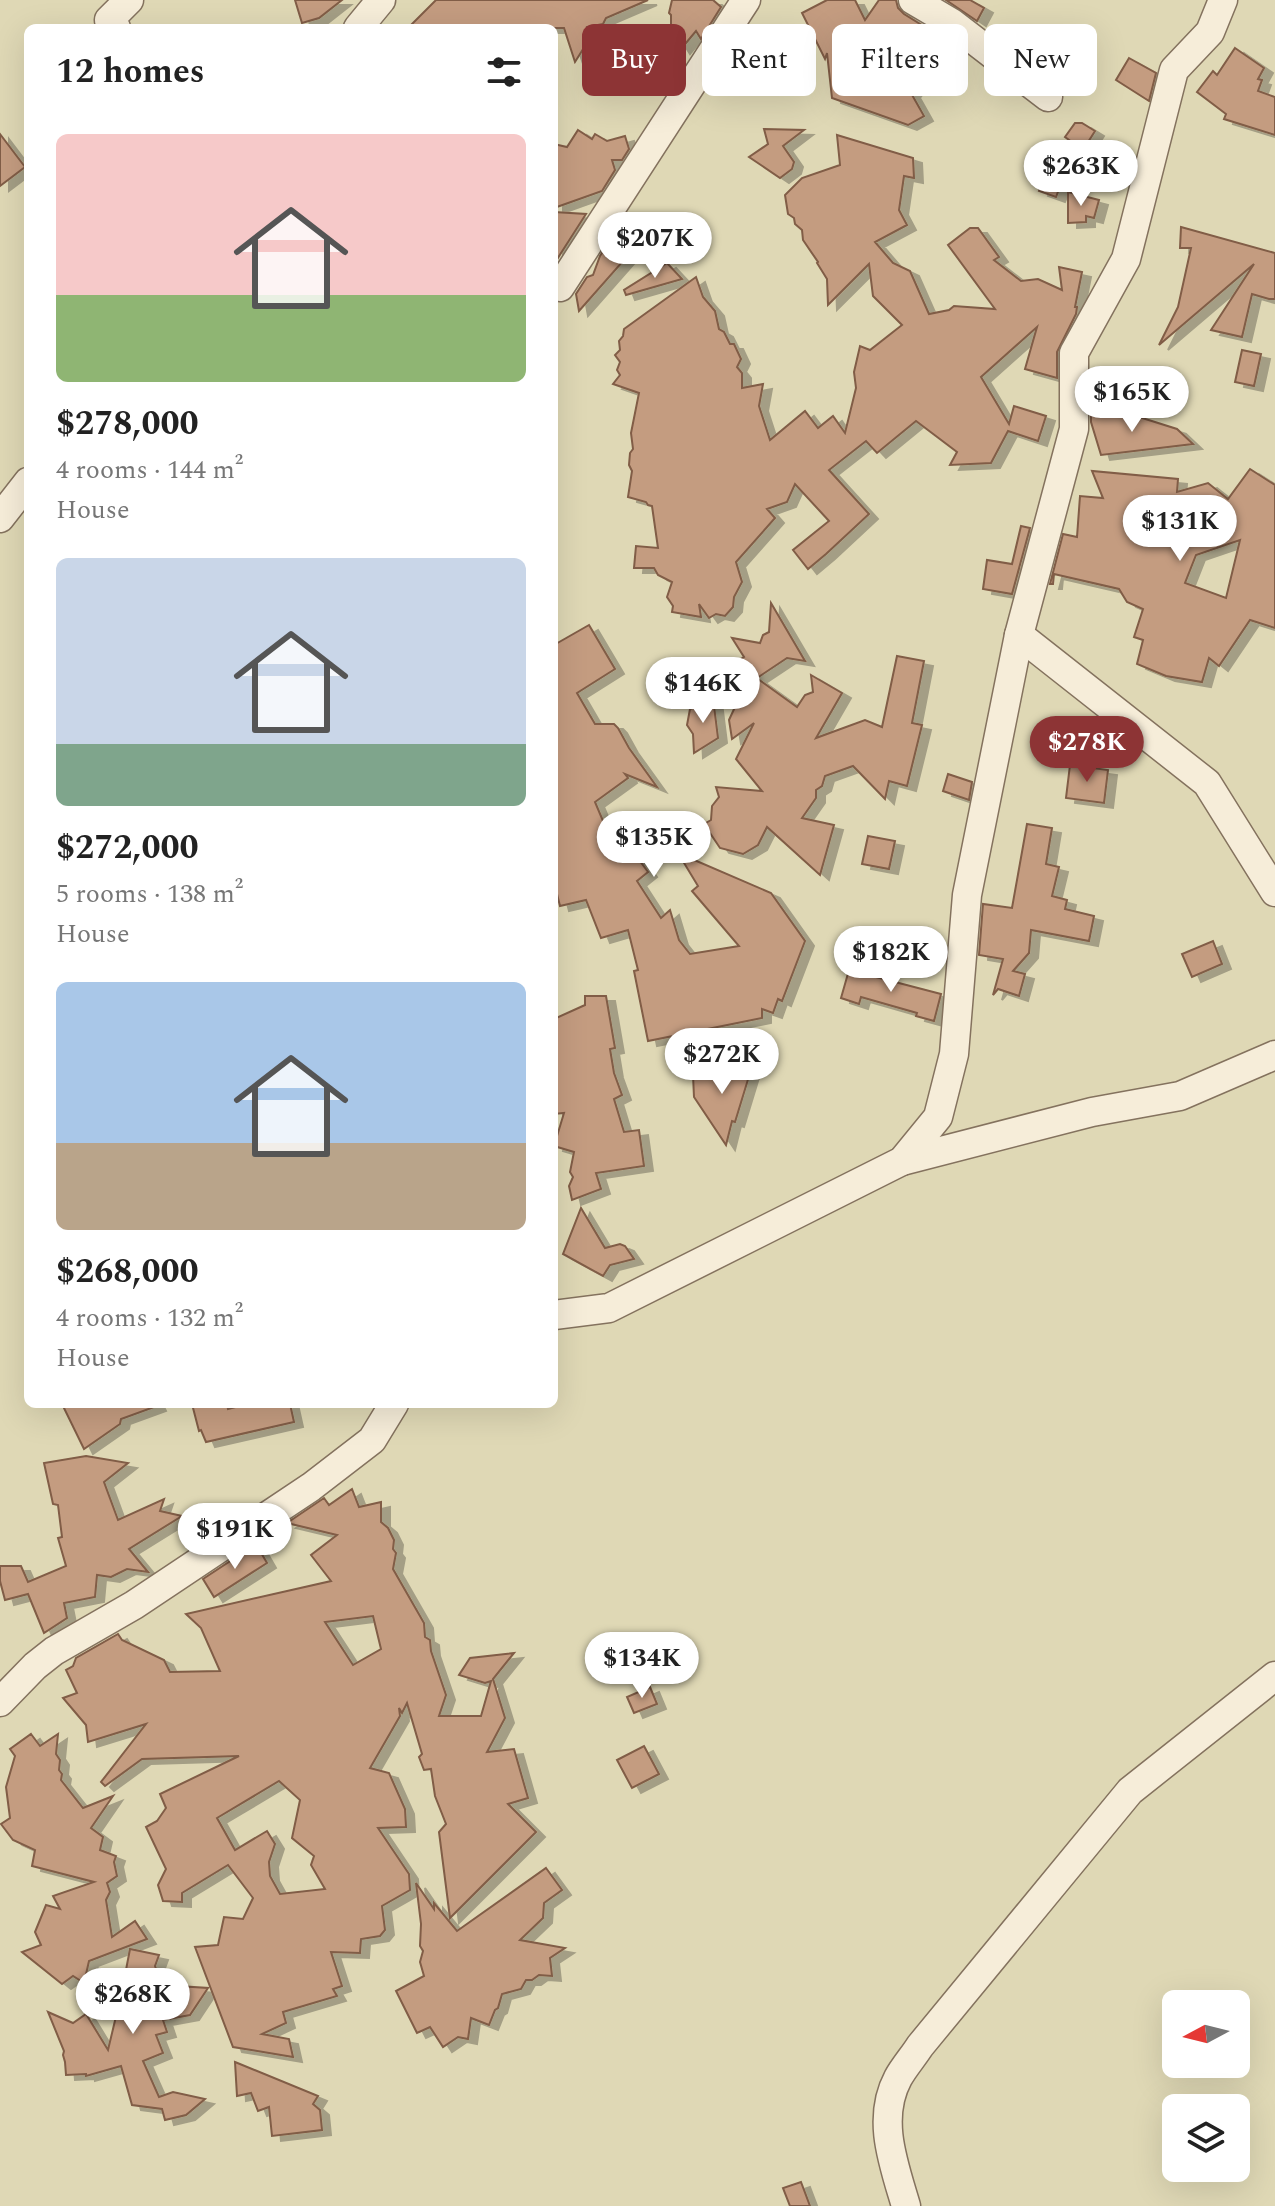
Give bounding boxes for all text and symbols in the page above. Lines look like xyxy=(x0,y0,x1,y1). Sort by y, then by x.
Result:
chip: Buy xyxy=(582,24,686,96)
chip: Rent xyxy=(702,24,816,96)
chip: Filters xyxy=(832,24,968,96)
chip: New xyxy=(984,24,1097,96)
text: 12 homes xyxy=(56,46,205,98)
icon: filters xyxy=(482,50,526,94)
pin: $263K xyxy=(1025,140,1137,208)
text: $263K xyxy=(1042,146,1120,186)
icon: home xyxy=(219,186,363,330)
pin: $207K xyxy=(599,212,711,280)
text: $207K xyxy=(616,218,694,258)
pin: $165K xyxy=(1076,366,1188,434)
text: $165K xyxy=(1093,372,1171,412)
text: $278,000 xyxy=(56,398,199,450)
text: 4 rooms · 144 m² xyxy=(56,450,243,490)
text: House xyxy=(56,490,130,530)
pin: $131K xyxy=(1124,495,1236,563)
text: $131K xyxy=(1141,501,1219,541)
icon: home xyxy=(219,610,363,754)
pin: $146K xyxy=(647,657,759,725)
text: $146K xyxy=(664,663,742,703)
pin: $278K xyxy=(1031,716,1143,784)
text: $278K xyxy=(1048,722,1126,762)
pin: $135K xyxy=(598,811,710,879)
text: $135K xyxy=(615,817,693,857)
text: $272,000 xyxy=(56,822,199,874)
text: 5 rooms · 138 m² xyxy=(56,874,243,914)
text: House xyxy=(56,914,130,954)
pin: $182K xyxy=(835,926,947,994)
text: $182K xyxy=(852,932,930,972)
pin: $272K xyxy=(666,1028,778,1096)
icon: home xyxy=(219,1034,363,1178)
text: $272K xyxy=(683,1034,761,1074)
text: $268,000 xyxy=(56,1246,199,1298)
text: 4 rooms · 132 m² xyxy=(56,1298,243,1338)
text: House xyxy=(56,1338,130,1378)
pin: $191K xyxy=(179,1503,291,1571)
text: $191K xyxy=(196,1509,274,1549)
pin: $134K xyxy=(586,1632,698,1700)
text: $134K xyxy=(603,1638,681,1678)
pin: $268K xyxy=(77,1968,189,2036)
text: $268K xyxy=(94,1974,172,2014)
north arrow xyxy=(1162,1990,1250,2078)
map controls xyxy=(1162,1990,1250,2182)
button: layers xyxy=(1162,2094,1250,2182)

